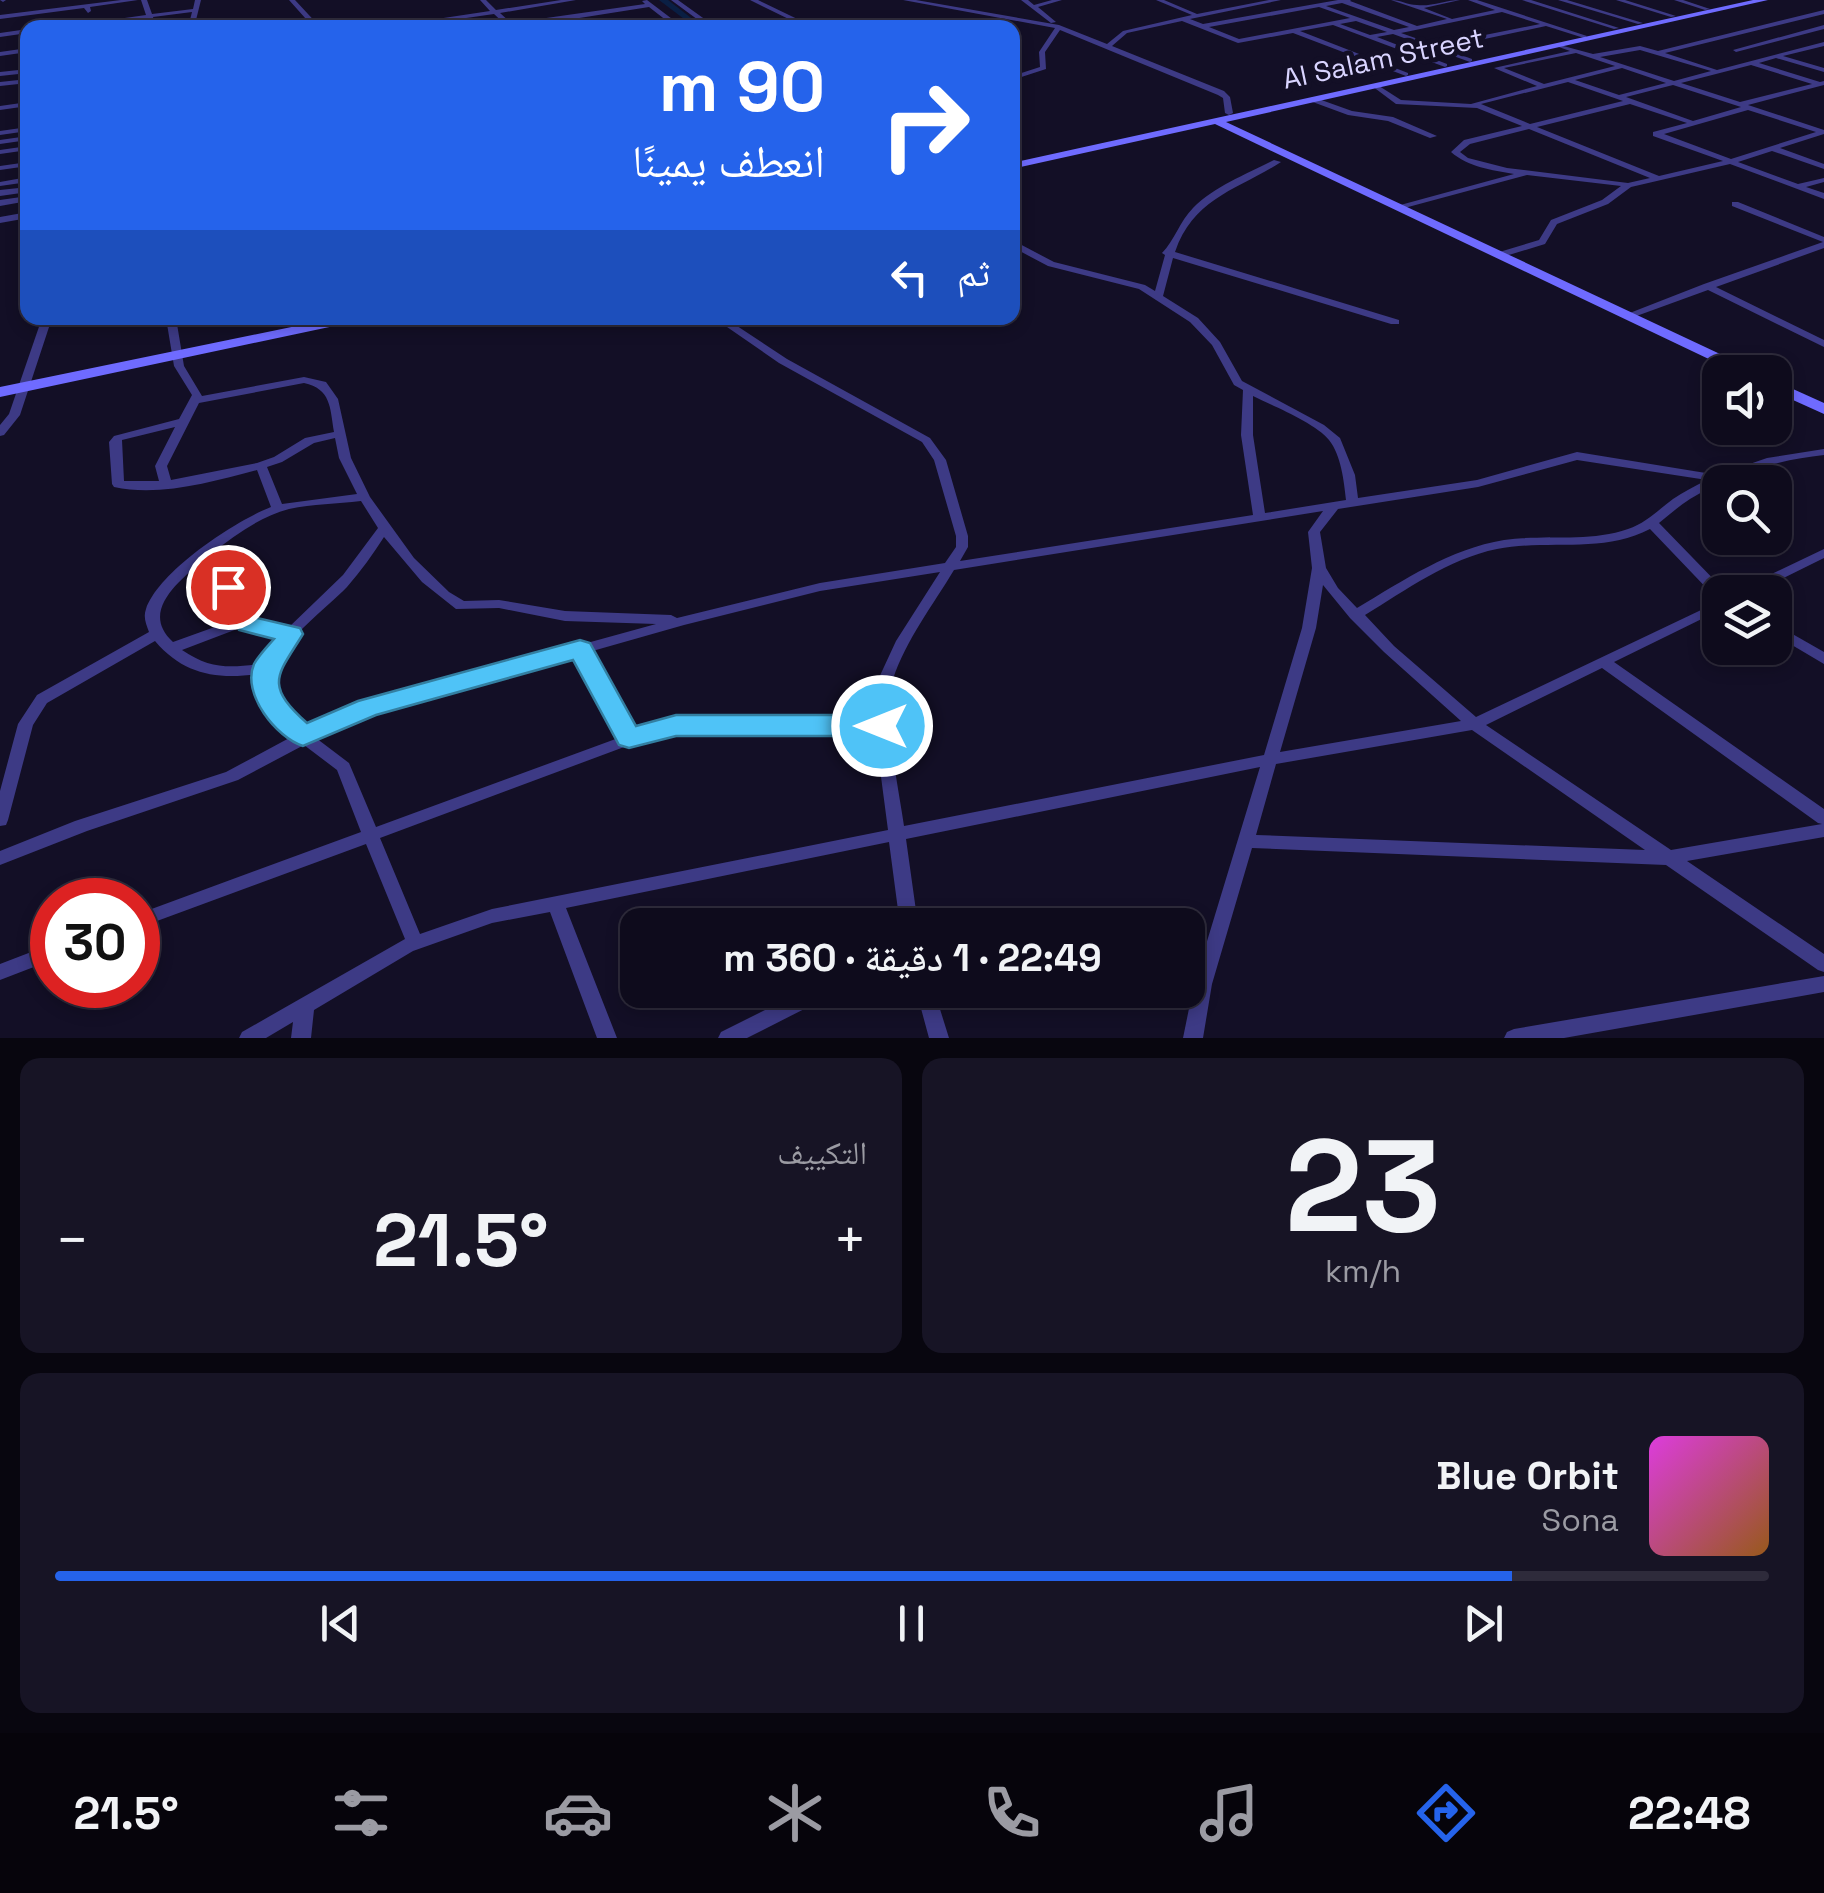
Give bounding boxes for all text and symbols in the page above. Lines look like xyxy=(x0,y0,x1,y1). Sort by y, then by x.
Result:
street label: Al Salam Street xyxy=(1279,19,1487,97)
text: 90 m xyxy=(659,42,825,131)
icon: right xyxy=(860,60,990,190)
text: انعطف يمينًا xyxy=(632,133,825,190)
text: ثم xyxy=(957,249,990,297)
icon: left xyxy=(882,250,937,305)
map controls xyxy=(1702,355,1792,665)
button: sound xyxy=(1702,355,1792,445)
button: search xyxy=(1702,465,1792,555)
pin xyxy=(186,545,271,630)
icon: arrive xyxy=(201,560,256,615)
button: layers xyxy=(1702,575,1792,665)
position arrow xyxy=(830,674,934,778)
speed limit sign: 30 xyxy=(30,878,160,1008)
text: 22:49 · 1 دقيقة · 360 m xyxy=(723,934,1102,982)
text: 23 xyxy=(1285,1103,1441,1269)
text: التكييف xyxy=(777,1133,867,1173)
text: 21.5° xyxy=(373,1192,549,1288)
text: − xyxy=(55,1205,89,1275)
text: + xyxy=(833,1205,867,1275)
text: km/h xyxy=(1325,1251,1401,1291)
text: Blue Orbit xyxy=(1436,1452,1619,1500)
text: Sona xyxy=(1542,1500,1619,1540)
icon: previous xyxy=(313,1596,368,1651)
icon: pause xyxy=(884,1596,939,1651)
icon: next xyxy=(1456,1596,1511,1651)
icon: filters xyxy=(326,1778,396,1848)
icon: car xyxy=(543,1778,613,1848)
icon: climate xyxy=(760,1778,830,1848)
icon: phone xyxy=(977,1778,1047,1848)
icon: music xyxy=(1194,1778,1264,1848)
icon: directions xyxy=(1411,1778,1481,1848)
text: 21.5° xyxy=(74,1785,179,1842)
text: 22:48 xyxy=(1628,1785,1750,1842)

